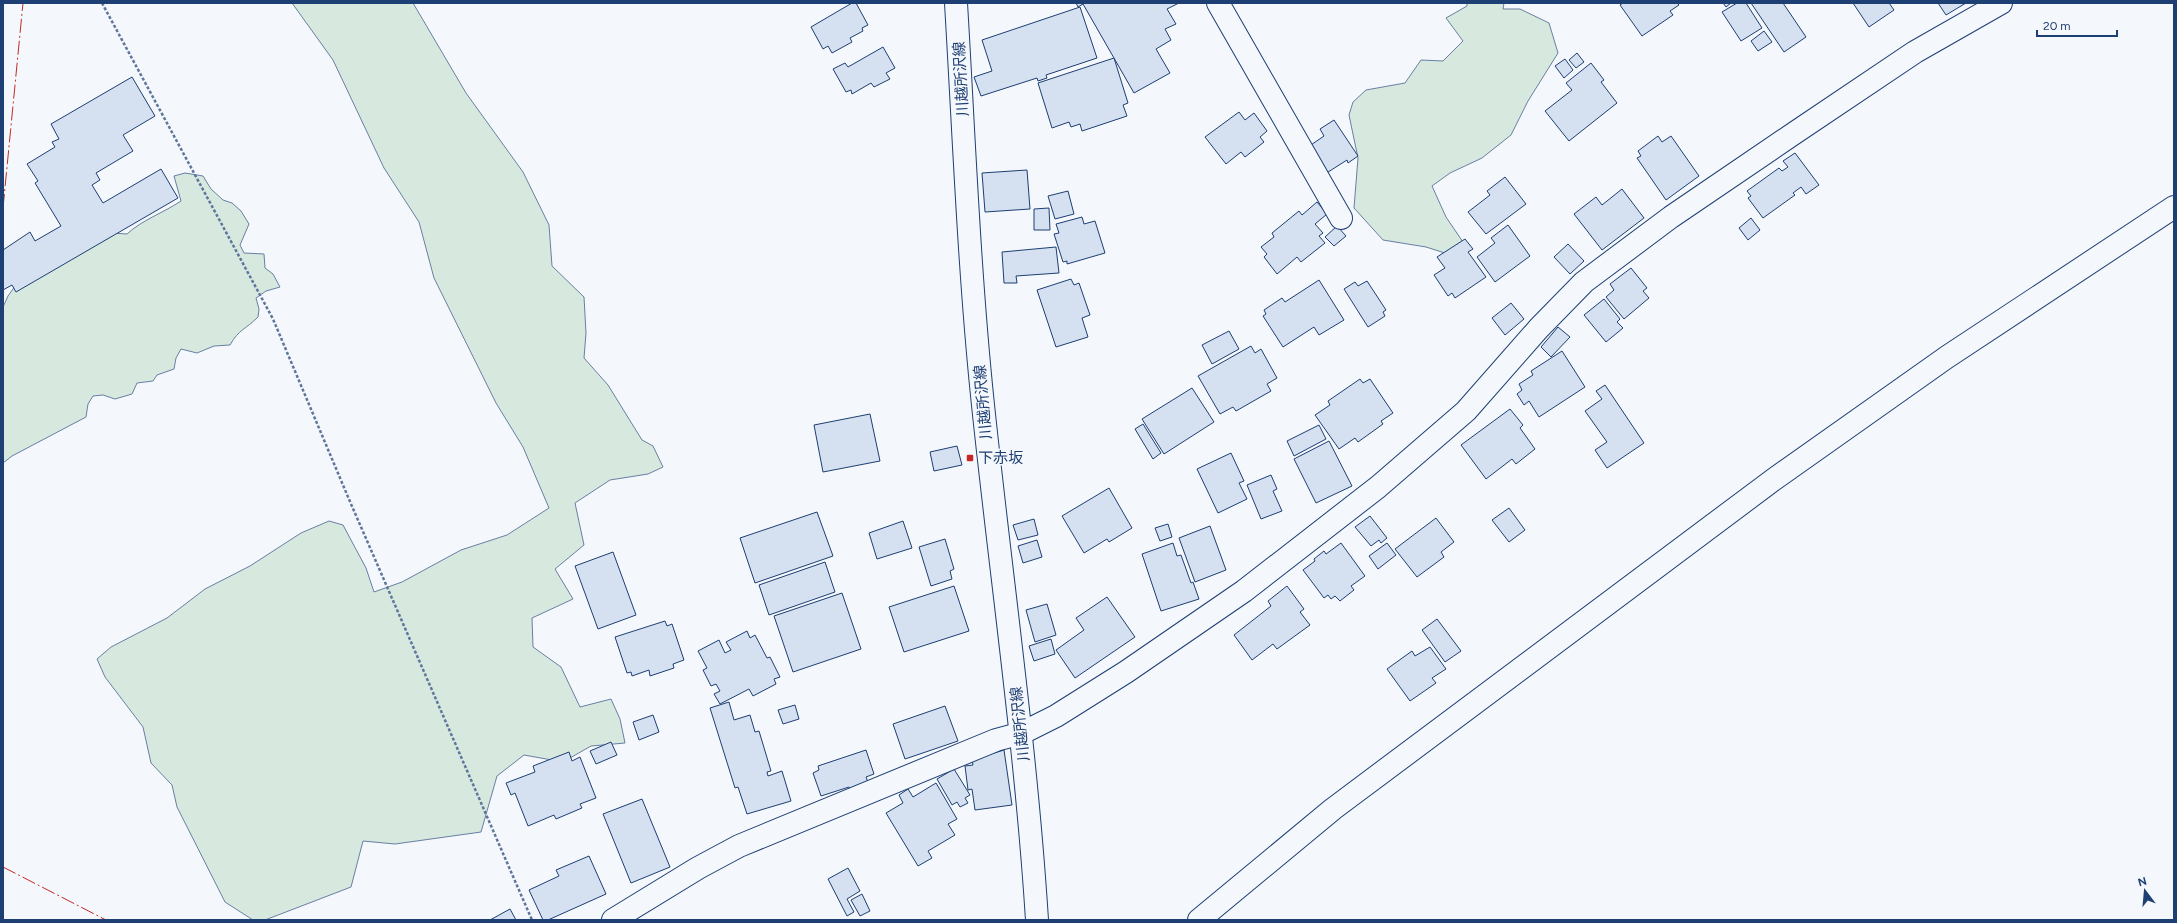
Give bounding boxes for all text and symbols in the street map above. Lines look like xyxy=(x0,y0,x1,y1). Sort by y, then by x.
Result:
scale bar xyxy=(2037,12,2117,38)
text: 20 m xyxy=(2043,19,2071,33)
street label: 川越所沢線 xyxy=(950,41,972,117)
street label: 川越所沢線 xyxy=(971,364,995,440)
place label: 下赤坂 xyxy=(978,449,1023,467)
marker: 下赤坂 xyxy=(965,453,975,463)
street label: 川越所沢線 xyxy=(1007,686,1033,762)
north arrow xyxy=(2125,871,2165,911)
text: N xyxy=(2136,874,2148,889)

